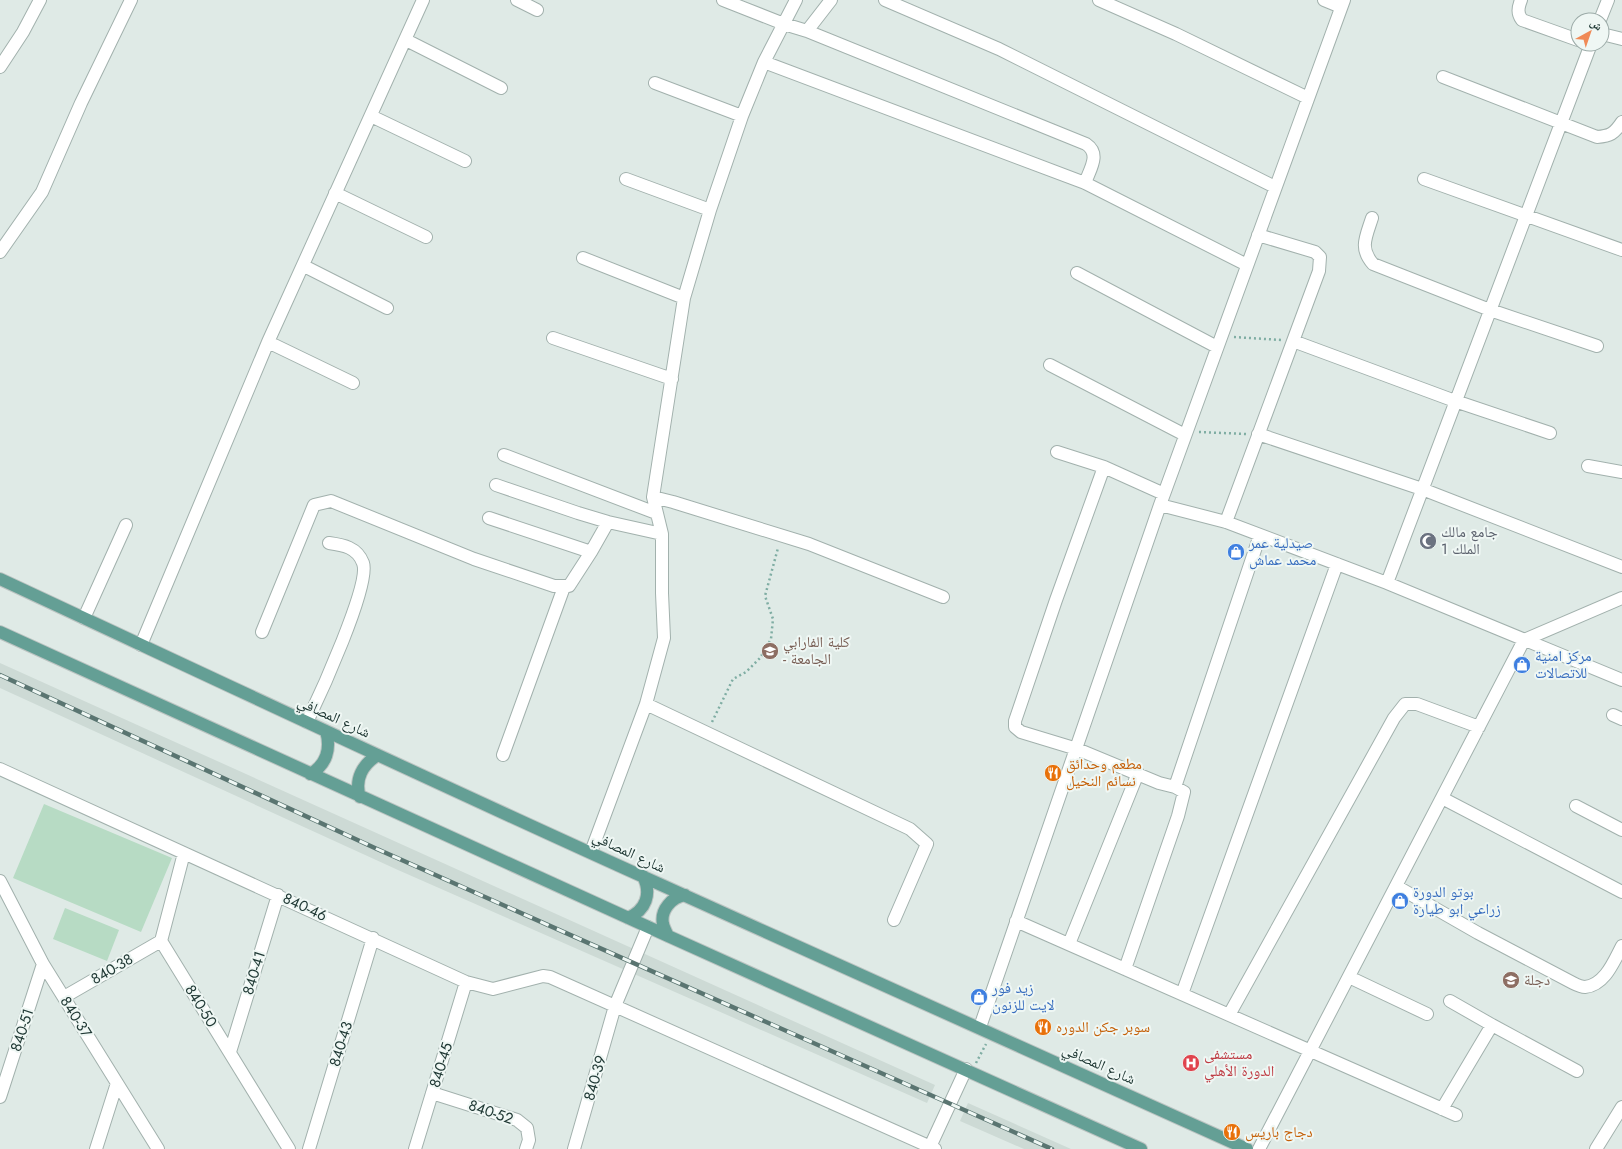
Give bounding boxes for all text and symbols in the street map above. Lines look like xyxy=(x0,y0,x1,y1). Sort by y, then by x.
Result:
north arrow xyxy=(1570,12,1610,52)
text: ش xyxy=(1587,14,1606,34)
place label: جامع مالك الملك 1 xyxy=(1441,521,1498,560)
mosque icon: جامع مالك الملك 1 xyxy=(1418,531,1438,551)
place label: صيدلية عمر محمد عماش xyxy=(1248,532,1317,571)
shop icon: صيدلية عمر محمد عماش xyxy=(1226,542,1246,562)
place label: كلية الفارابي - الجامعة xyxy=(783,631,850,670)
school or university icon: كلية الفارابي - الجامعة xyxy=(760,641,780,661)
place label: مركز امنية للاتصالات xyxy=(1535,645,1592,684)
shop icon: مركز امنية للاتصالات xyxy=(1512,655,1532,675)
street label: شارع المصافي xyxy=(294,691,374,744)
place label: مطعم وحدائق نسائم النخيل xyxy=(1066,753,1142,792)
restaurant icon: مطعم وحدائق نسائم النخيل xyxy=(1043,763,1063,783)
street label: شارع المصافي xyxy=(589,826,669,879)
place label: بوتو الدورة زراعي ابو طيارة xyxy=(1413,881,1501,921)
street label: 840-46 xyxy=(279,887,331,927)
shop icon: بوتو الدورة زراعي ابو طيارة xyxy=(1390,891,1410,911)
street label: 840-38 xyxy=(87,948,137,990)
street label: 840-41 xyxy=(237,948,271,998)
place label: دجلة xyxy=(1524,969,1550,991)
school or university icon: دجلة xyxy=(1501,970,1521,990)
place label: زيد فور لايت للزنون xyxy=(991,977,1055,1016)
street label: 840-50 xyxy=(179,980,223,1032)
shop icon: زيد فور لايت للزنون xyxy=(969,987,989,1007)
street label: 840-37 xyxy=(55,992,97,1042)
street label: 840-51 xyxy=(5,1006,39,1054)
place label: سوبر جكن الدوره xyxy=(1056,1016,1150,1038)
restaurant icon: سوبر جكن الدوره xyxy=(1033,1017,1053,1037)
street label: 840-43 xyxy=(324,1019,358,1069)
street label: شارع المصافي xyxy=(1059,1038,1139,1091)
street label: 840-45 xyxy=(424,1040,458,1090)
place label: مستشفى الدورة الأهلي xyxy=(1204,1043,1274,1083)
street label: 840-39 xyxy=(578,1053,612,1103)
hospital icon: مستشفى الدورة الأهلي xyxy=(1181,1053,1201,1073)
street label: 840-52 xyxy=(466,1094,516,1130)
place label: دجاج باريس xyxy=(1245,1121,1313,1143)
restaurant icon: دجاج باريس xyxy=(1222,1122,1242,1142)

